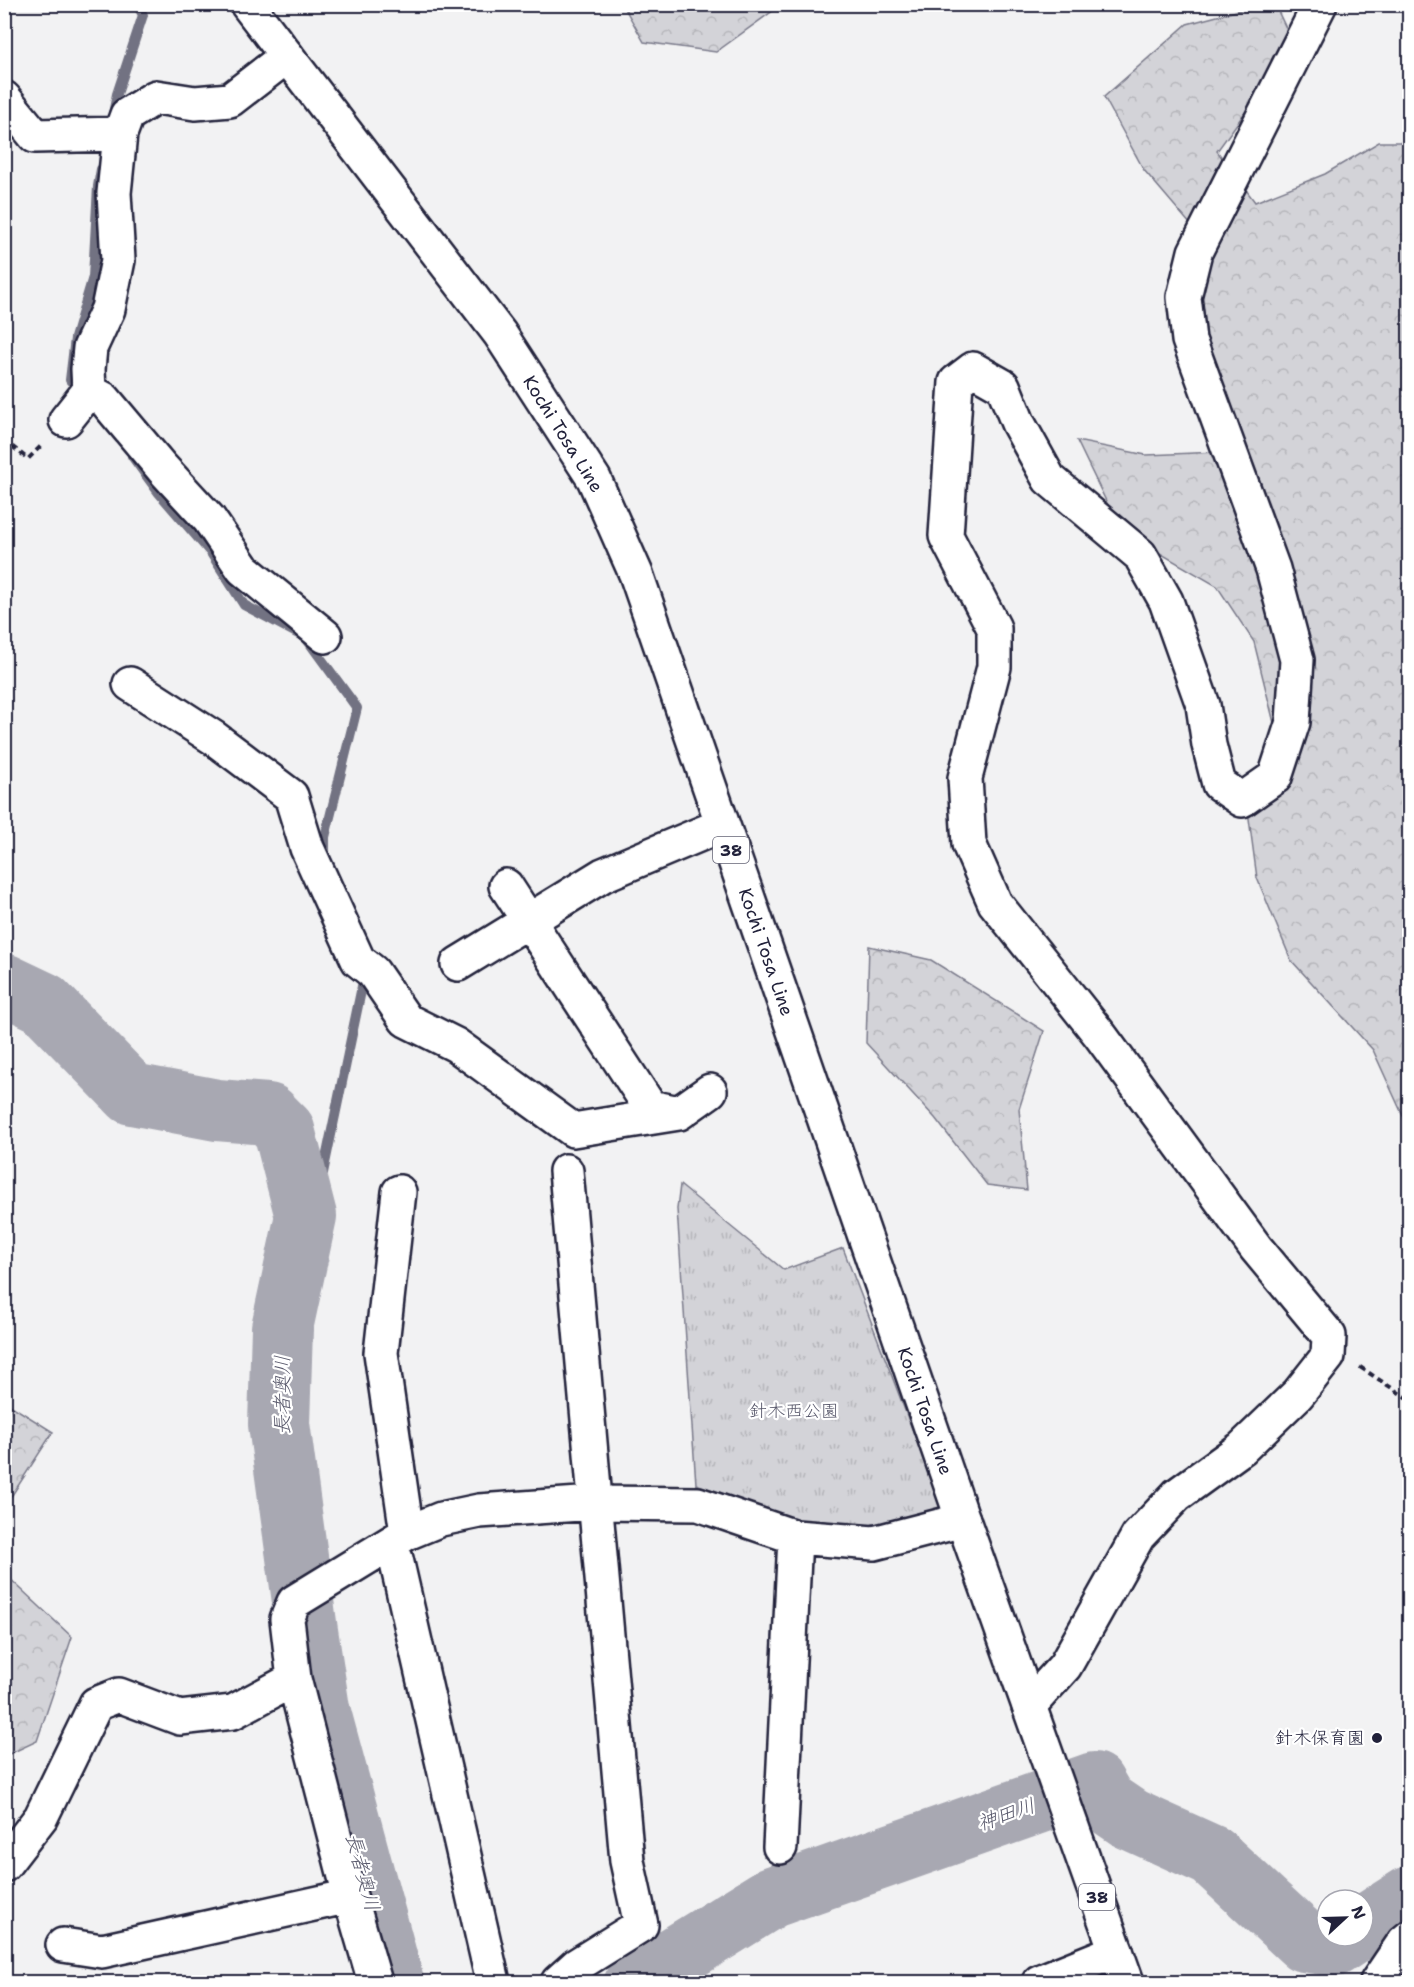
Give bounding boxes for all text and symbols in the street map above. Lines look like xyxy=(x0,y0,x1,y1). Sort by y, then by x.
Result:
street label: Kochi Tosa Line xyxy=(517,371,609,497)
road number: 38 xyxy=(713,837,749,863)
street label: Kochi Tosa Line xyxy=(733,885,799,1019)
street label: Kochi Tosa Line xyxy=(892,1344,958,1478)
water label: 長者奥川 xyxy=(269,1355,295,1435)
park label: 針木西公園 xyxy=(749,1399,839,1423)
place label: 針木保育園 xyxy=(1275,1726,1365,1750)
marker: 針木保育園 xyxy=(1370,1731,1384,1745)
water label: 神田川 xyxy=(973,1792,1039,1836)
water label: 長者奥川 xyxy=(340,1830,386,1914)
road number: 38 xyxy=(1079,1884,1115,1910)
north arrow xyxy=(1315,1888,1375,1948)
text: N xyxy=(1346,1903,1371,1922)

